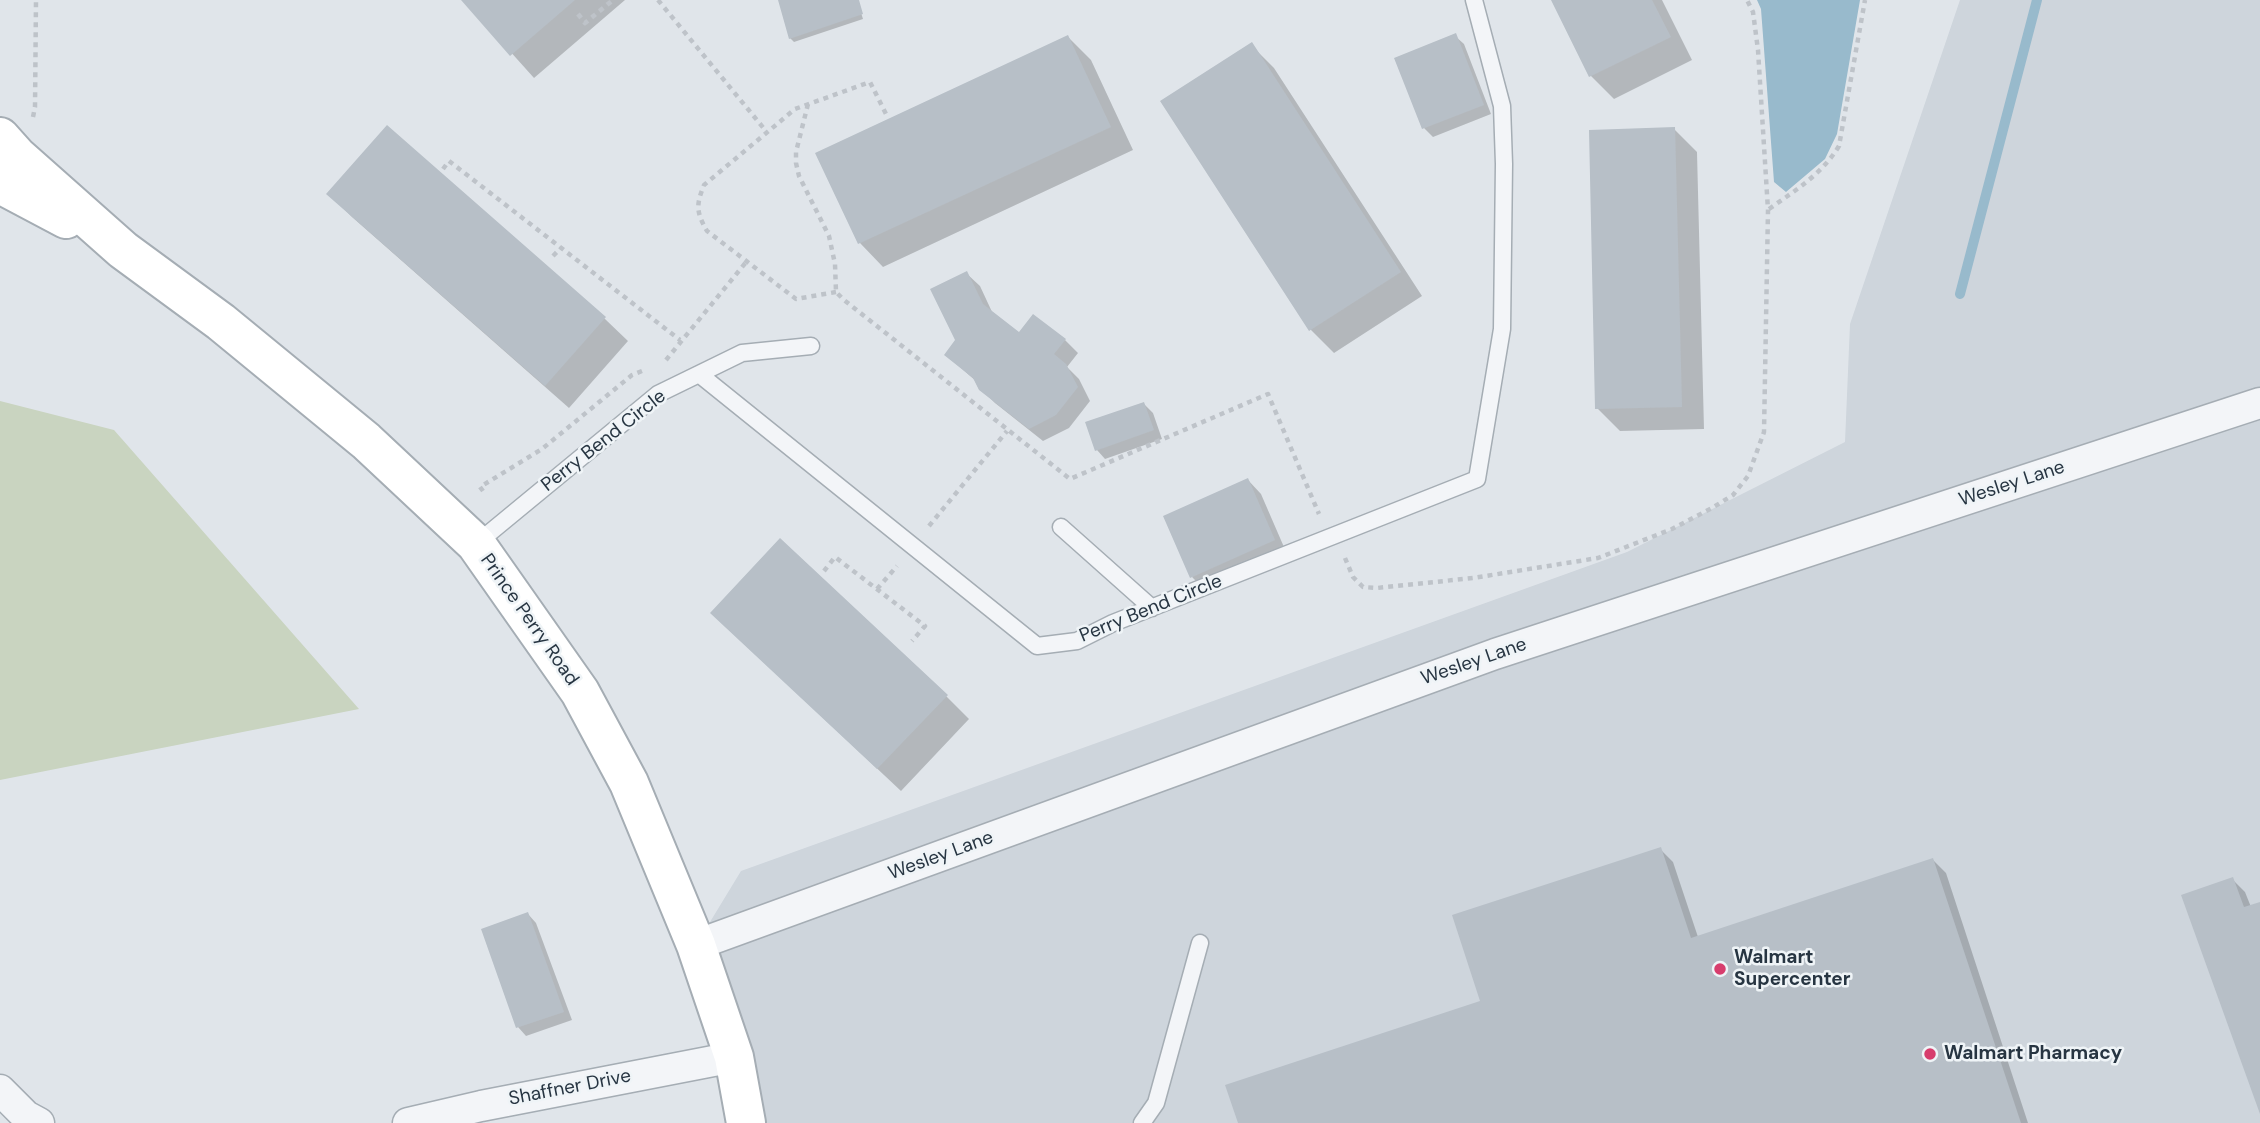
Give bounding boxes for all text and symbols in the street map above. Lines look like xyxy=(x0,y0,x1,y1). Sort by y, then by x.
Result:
street label: Perry Bend Circle xyxy=(537,385,671,497)
street label: Wesley Lane xyxy=(1956,456,2068,512)
street label: Prince Perry Road xyxy=(475,550,583,690)
street label: Perry Bend Circle xyxy=(1076,570,1226,648)
street label: Wesley Lane xyxy=(1418,633,1530,691)
street label: Wesley Lane xyxy=(885,826,997,886)
place label: Walmart Supercenter xyxy=(1734,947,1851,991)
marker: Walmart Supercenter xyxy=(1712,961,1728,977)
place label: Walmart Pharmacy xyxy=(1944,1043,2122,1065)
marker: Walmart Pharmacy xyxy=(1922,1046,1938,1062)
street label: Shaffner Drive xyxy=(507,1065,633,1111)

